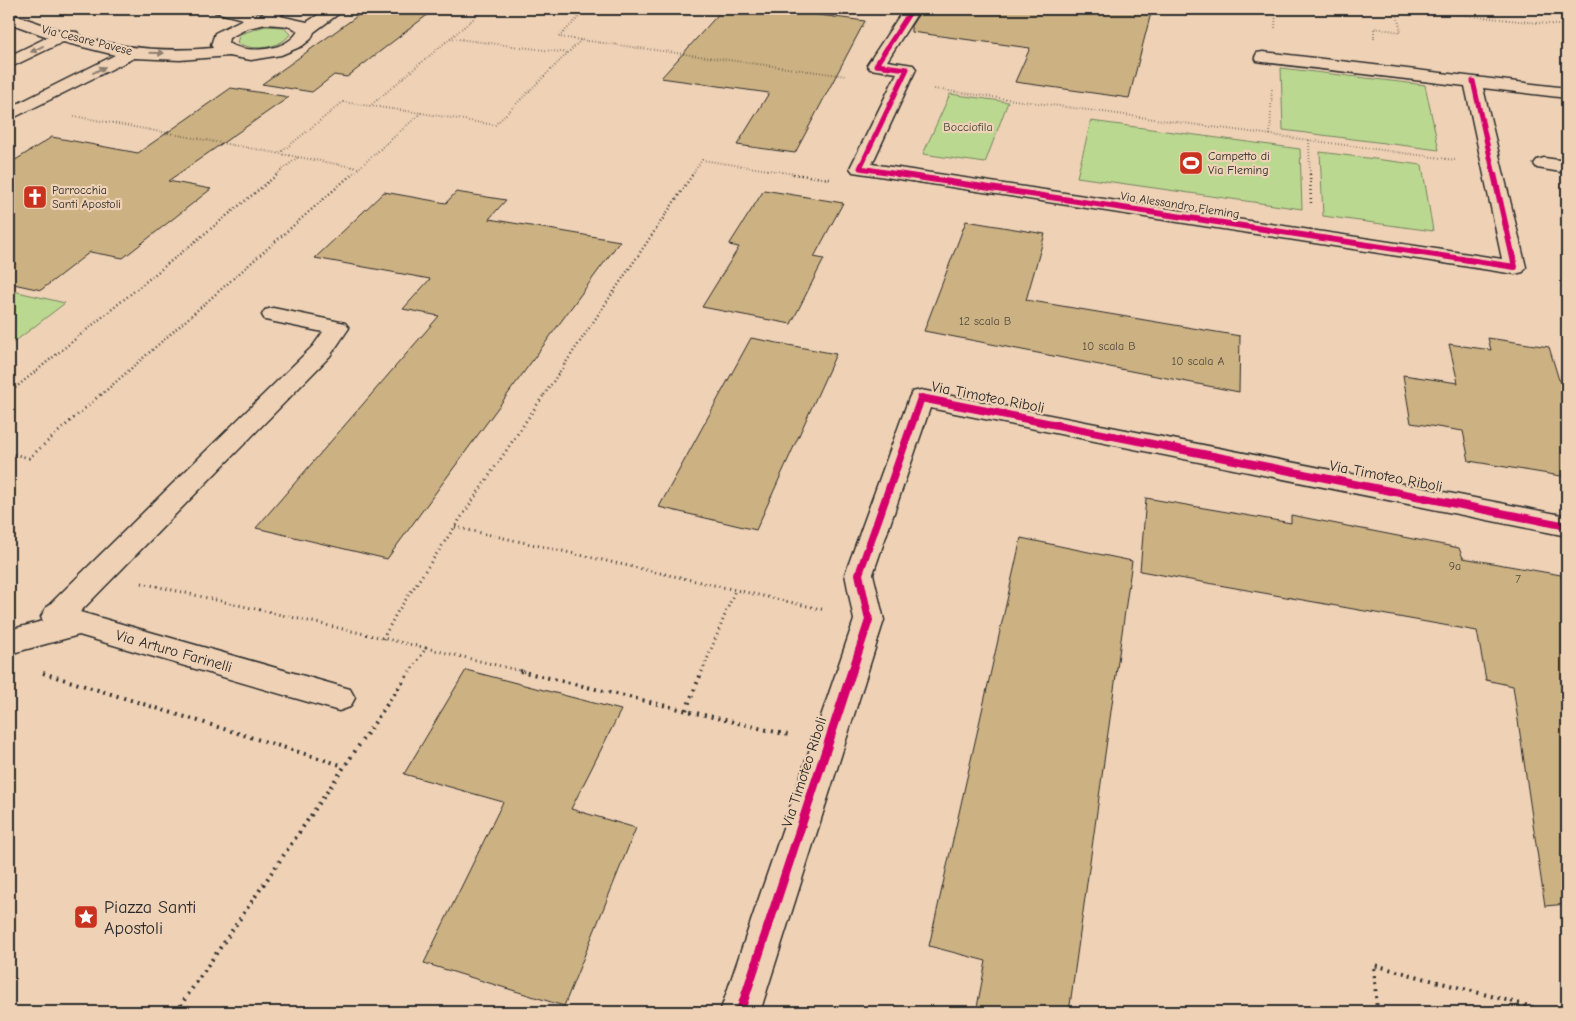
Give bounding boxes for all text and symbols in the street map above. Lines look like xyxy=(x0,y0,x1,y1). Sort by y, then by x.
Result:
street label: Via Cesare Pavese xyxy=(40,22,134,58)
one-way arrow xyxy=(30,45,44,53)
one-way arrow xyxy=(150,49,166,57)
one-way arrow xyxy=(92,65,106,73)
park label: Bocciofila xyxy=(943,120,993,134)
place label: Campetto di Via Fleming xyxy=(1208,149,1270,177)
sports icon: Campetto di Via Fleming xyxy=(1178,150,1204,176)
place label: Parrocchia Santi Apostoli xyxy=(52,183,121,211)
church icon: Parrocchia Santi Apostoli xyxy=(22,184,48,210)
street label: Via Alessandro Fleming xyxy=(1120,189,1240,221)
house number: 12 scala B xyxy=(959,314,1011,328)
house number: 10 scala B xyxy=(1082,339,1136,353)
house number: 10 scala A xyxy=(1172,354,1224,368)
street label: Via Timoteo Riboli xyxy=(930,377,1046,417)
street label: Via Timoteo Riboli xyxy=(1328,456,1444,496)
house number: 9a xyxy=(1449,559,1461,573)
house number: 7 xyxy=(1515,572,1521,586)
street label: Via Arturo Farinelli xyxy=(114,626,234,676)
street label: Via Timoteo Riboli xyxy=(778,715,830,829)
place label: Piazza Santi Apostoli xyxy=(104,897,196,939)
place icon: Piazza Santi Apostoli xyxy=(73,904,99,930)

